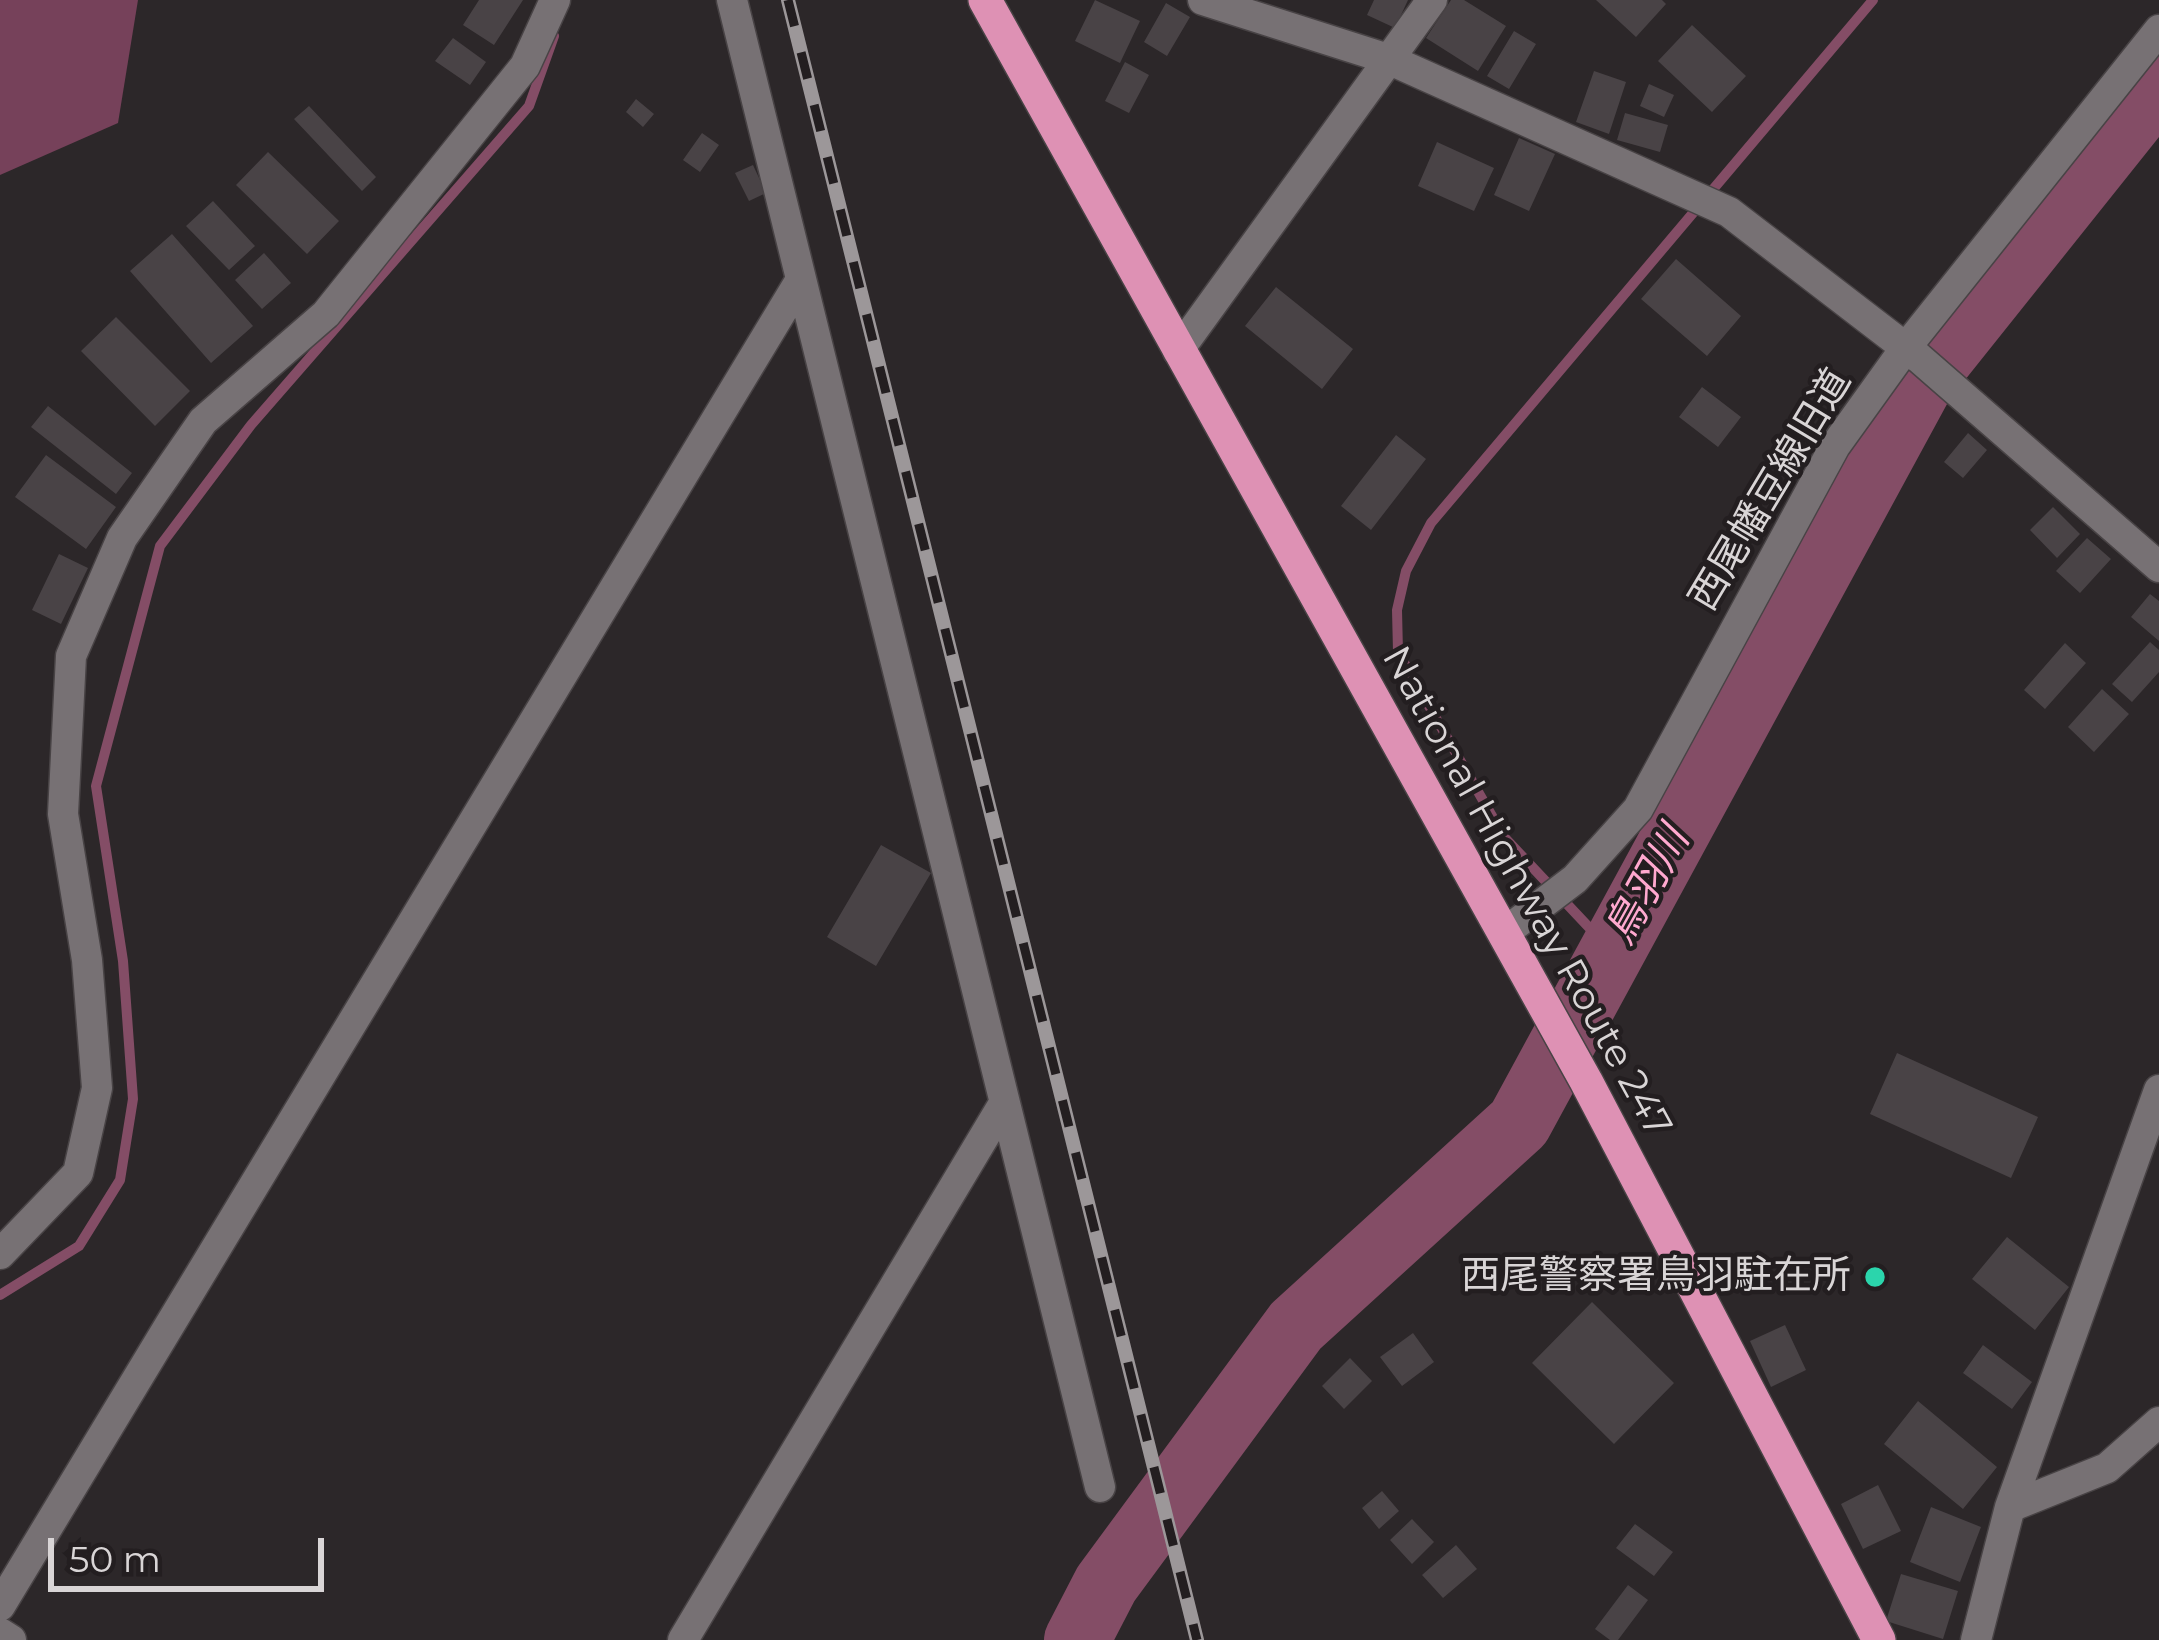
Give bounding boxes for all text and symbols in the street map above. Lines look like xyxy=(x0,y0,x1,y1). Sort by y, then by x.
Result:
street label: 西尾幡豆線旧道 xyxy=(1681,361,1861,619)
street label: National Highway Route 247 xyxy=(1371,639,1681,1145)
water label: 鳥羽川 xyxy=(1595,819,1701,953)
place label: 西尾警察署鳥羽駐在所 xyxy=(1461,1254,1851,1300)
marker: 西尾警察署鳥羽駐在所 xyxy=(1862,1264,1888,1290)
scale bar xyxy=(54,1514,330,1588)
text: 50 m xyxy=(69,1537,161,1581)

